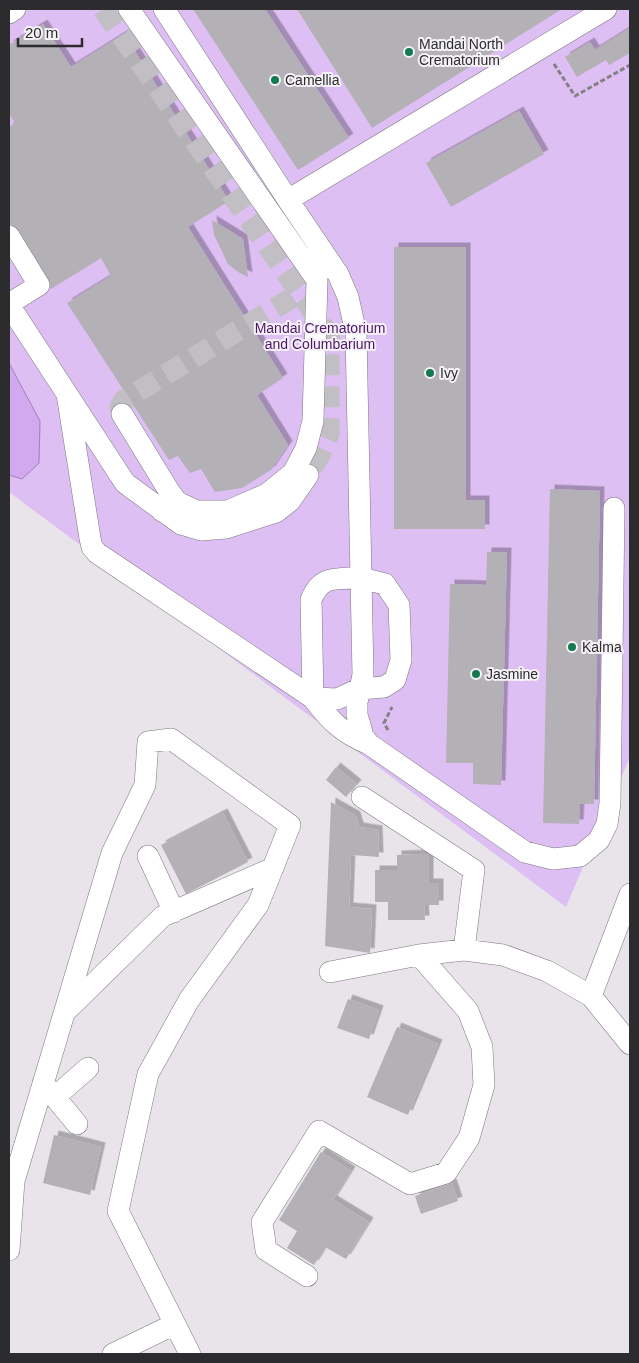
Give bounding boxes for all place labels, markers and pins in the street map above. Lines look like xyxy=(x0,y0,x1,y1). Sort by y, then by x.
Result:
place label: Mandai North Crematorium xyxy=(419,36,503,68)
marker: Mandai North Crematorium xyxy=(403,46,415,58)
place label: Camellia xyxy=(285,72,340,88)
marker: Camellia xyxy=(269,74,281,86)
place label: Ivy xyxy=(440,365,458,381)
marker: Ivy xyxy=(424,367,436,379)
place label: Kalma xyxy=(582,639,622,655)
marker: Kalma xyxy=(566,641,578,653)
place label: Jasmine xyxy=(486,666,538,682)
marker: Jasmine xyxy=(470,668,482,680)

